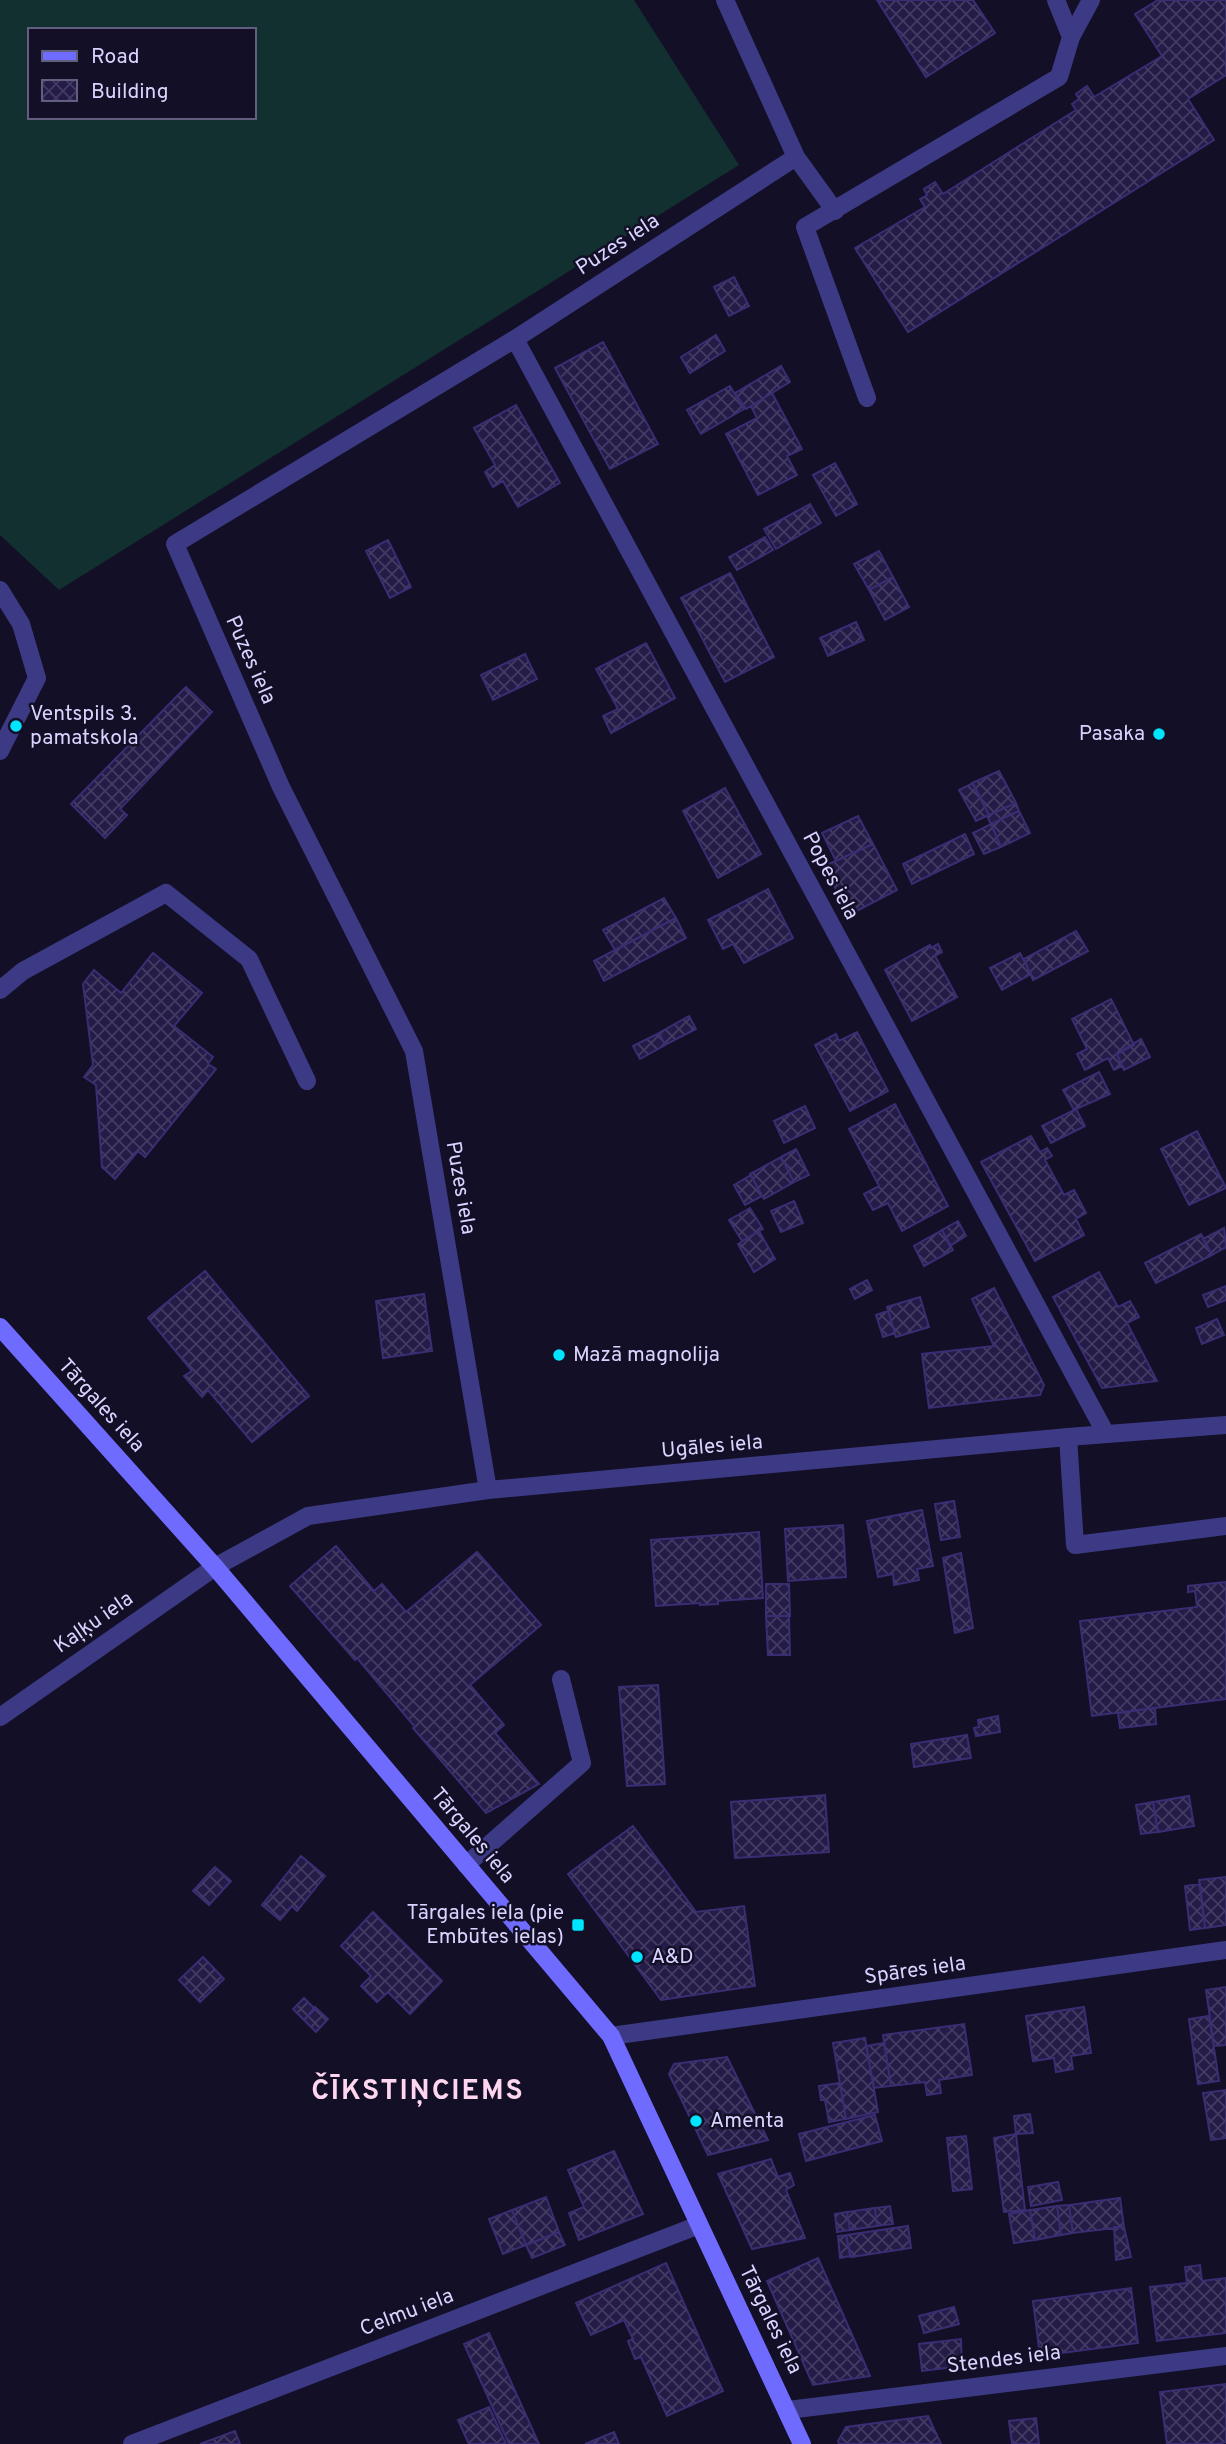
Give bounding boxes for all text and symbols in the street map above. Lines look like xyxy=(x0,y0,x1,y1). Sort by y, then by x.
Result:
legend xyxy=(28,28,256,119)
text: Road xyxy=(91,44,140,71)
text: Building xyxy=(91,79,169,106)
street label: Puzes iela xyxy=(571,208,665,282)
street label: Puzes iela xyxy=(219,611,281,709)
place label: Ventspils 3. pamatskola xyxy=(30,701,139,752)
marker: Ventspils 3. pamatskola xyxy=(8,718,24,734)
place label: Pasaka xyxy=(1079,721,1145,748)
marker: Pasaka xyxy=(1151,726,1167,742)
street label: Popes iela xyxy=(796,827,864,925)
street label: Puzes iela xyxy=(439,1139,481,1237)
place label: Mazā magnolija xyxy=(573,1342,720,1369)
marker: Mazā magnolija xyxy=(551,1347,567,1363)
street label: Tārgales iela xyxy=(52,1353,150,1459)
street label: Ugāles iela xyxy=(660,1429,764,1465)
street label: Kaļķu iela xyxy=(49,1586,139,1660)
street label: Tārgales iela xyxy=(424,1782,520,1890)
place label: Tārgales iela (pie Embūtes ielas) xyxy=(407,1900,564,1951)
marker: Tārgales iela (pie Embūtes ielas) xyxy=(570,1917,586,1933)
place label: A&D xyxy=(651,1944,693,1971)
marker: A&D xyxy=(629,1949,645,1965)
street label: Spāres iela xyxy=(863,1951,967,1991)
district label: ČĪKSTIŅCIEMS xyxy=(311,2072,525,2110)
place label: Amenta xyxy=(710,2108,784,2135)
marker: Amenta xyxy=(688,2113,704,2129)
street label: Tārgales iela xyxy=(732,2261,808,2379)
street label: Celmu iela xyxy=(356,2283,458,2343)
street label: Stendes iela xyxy=(945,2340,1063,2380)

